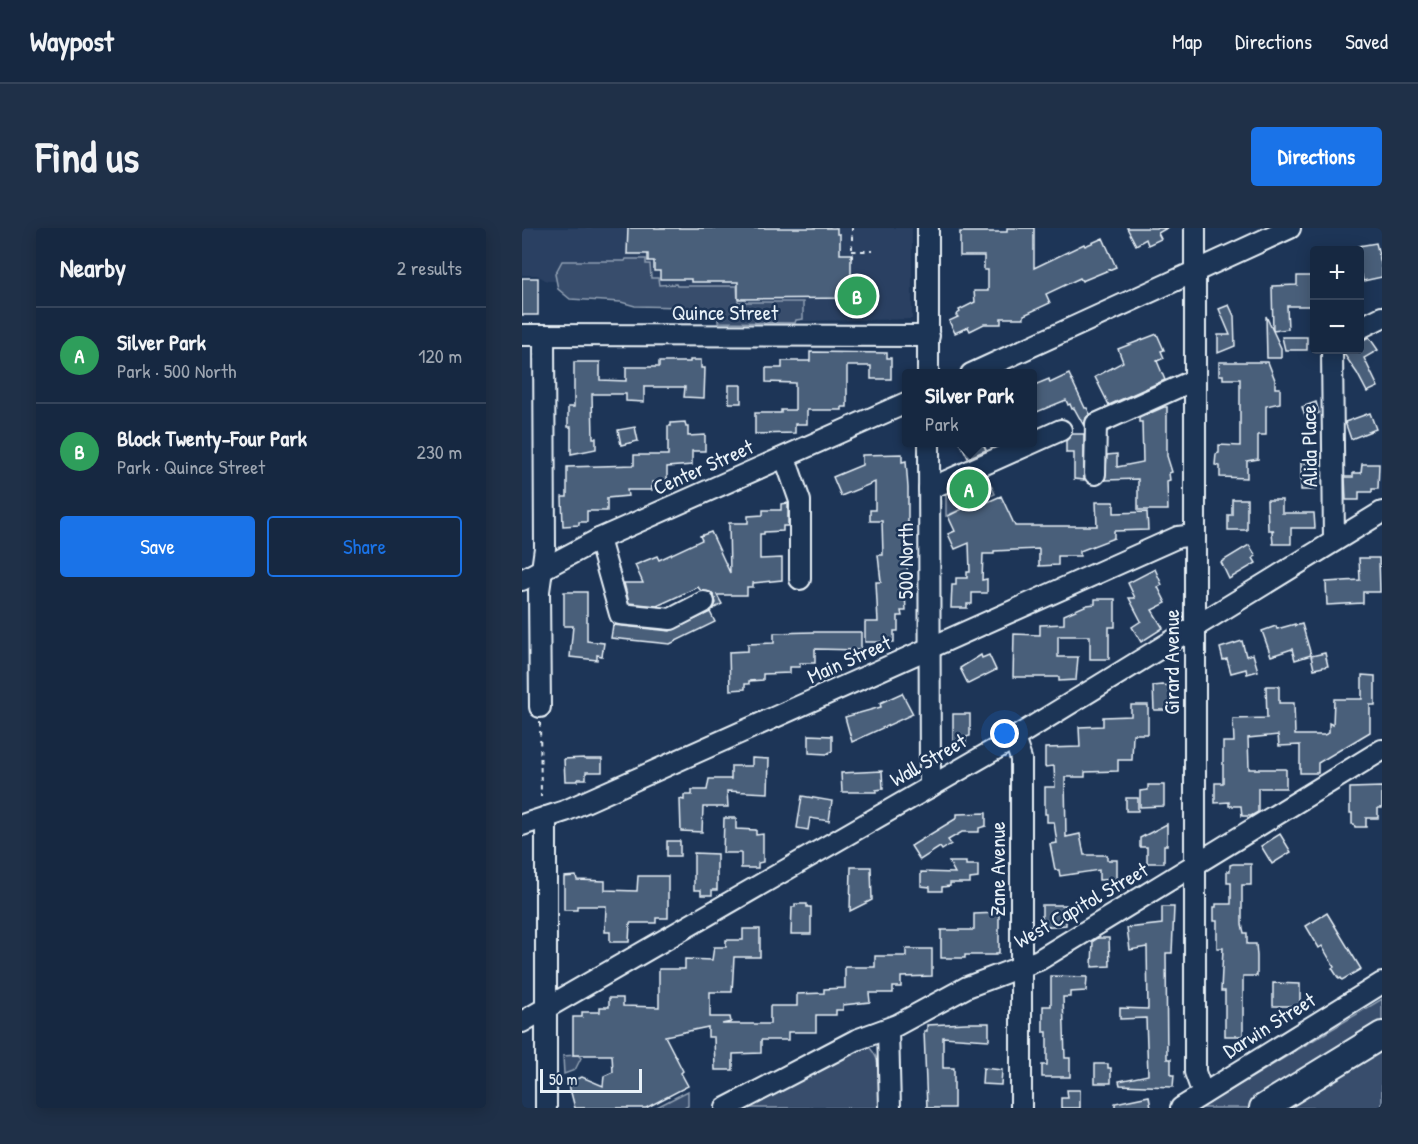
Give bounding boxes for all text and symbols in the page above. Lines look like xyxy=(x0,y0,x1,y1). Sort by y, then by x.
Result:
text: Waypost xyxy=(30,22,114,60)
text: Map xyxy=(1172,27,1202,56)
text: Directions xyxy=(1235,27,1312,56)
text: Saved xyxy=(1345,27,1388,56)
button: Directions xyxy=(1251,127,1382,186)
text: Find us xyxy=(36,128,139,185)
map controls xyxy=(1310,246,1364,354)
button: + xyxy=(1310,246,1364,300)
text: Nearby xyxy=(60,250,126,285)
text: 2 results xyxy=(397,254,462,281)
pin: B xyxy=(838,274,876,318)
street label: Quince Street xyxy=(672,298,779,327)
button: − xyxy=(1310,300,1364,354)
text: Silver Park xyxy=(117,327,206,357)
text: A xyxy=(75,342,84,369)
text: 120 m xyxy=(418,342,462,369)
text: Park · 500 North xyxy=(117,357,236,384)
popup xyxy=(902,369,1037,447)
text: Silver Park xyxy=(925,380,1014,410)
street label: Alida Place xyxy=(1294,405,1324,487)
text: Park xyxy=(925,410,959,437)
text: Block Twenty-Four Park xyxy=(117,423,307,453)
street label: Center Street xyxy=(648,432,758,502)
text: B xyxy=(74,438,85,465)
text: 230 m xyxy=(417,438,462,465)
text: Park · Quince Street xyxy=(117,453,265,480)
pin: A xyxy=(950,466,988,512)
button: Save xyxy=(60,516,255,577)
button: Share xyxy=(267,516,462,577)
street label: 500 North xyxy=(891,523,920,599)
street label: Girard Avenue xyxy=(1157,609,1186,715)
street label: Main Street xyxy=(803,627,896,690)
your location xyxy=(990,719,1019,748)
street label: Wall Street xyxy=(884,726,972,794)
street label: Zane Avenue xyxy=(983,822,1012,916)
street label: West Capitol Street xyxy=(1009,855,1154,955)
street label: Darwin Street xyxy=(1217,985,1321,1065)
scale bar xyxy=(540,1066,642,1094)
text: 50 m xyxy=(549,1068,578,1090)

